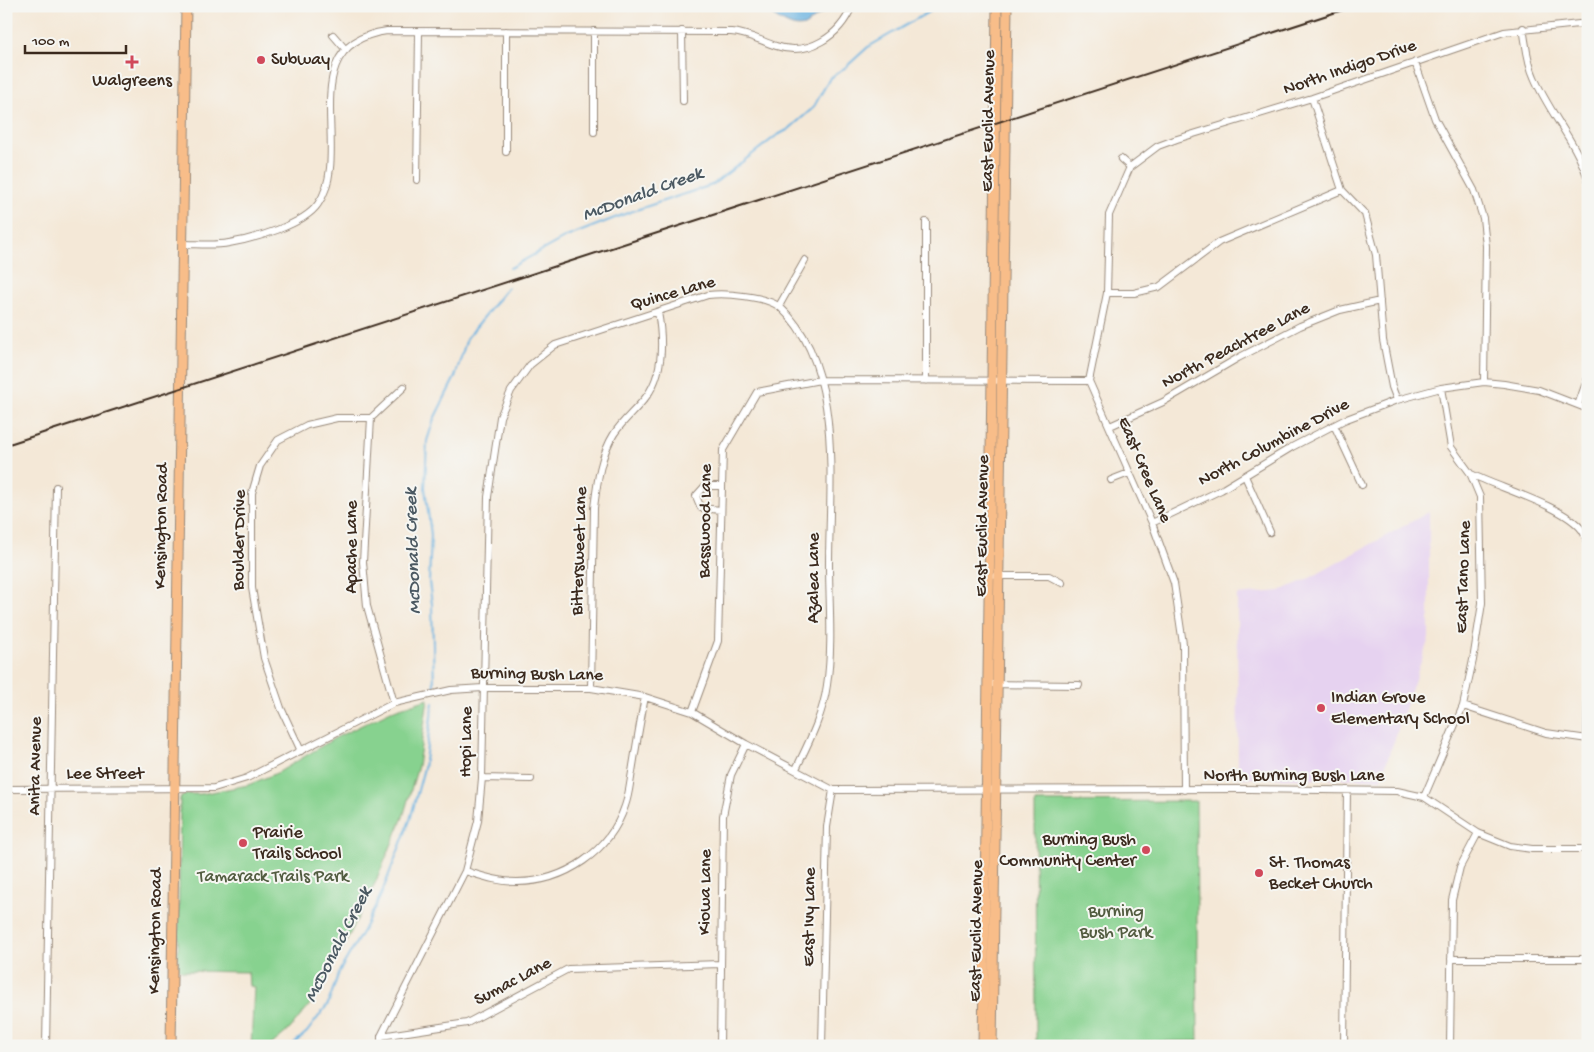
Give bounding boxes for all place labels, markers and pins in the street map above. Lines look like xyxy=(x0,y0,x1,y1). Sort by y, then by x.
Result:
place label: Subway xyxy=(271,50,330,71)
marker: Subway xyxy=(255,54,267,66)
marker: Walgreens xyxy=(126,56,138,68)
place label: Walgreens xyxy=(92,71,173,92)
place label: Indian Grove Elementary School xyxy=(1331,688,1470,730)
marker: Indian Grove Elementary School xyxy=(1315,702,1327,714)
place label: Prairie Trails School xyxy=(252,823,342,865)
place label: Burning Bush Community Center xyxy=(999,830,1138,872)
marker: Prairie Trails School xyxy=(237,837,249,849)
marker: Burning Bush Community Center xyxy=(1140,844,1152,856)
place label: St. Thomas Becket Church xyxy=(1268,853,1373,895)
marker: St. Thomas Becket Church xyxy=(1253,867,1265,879)

